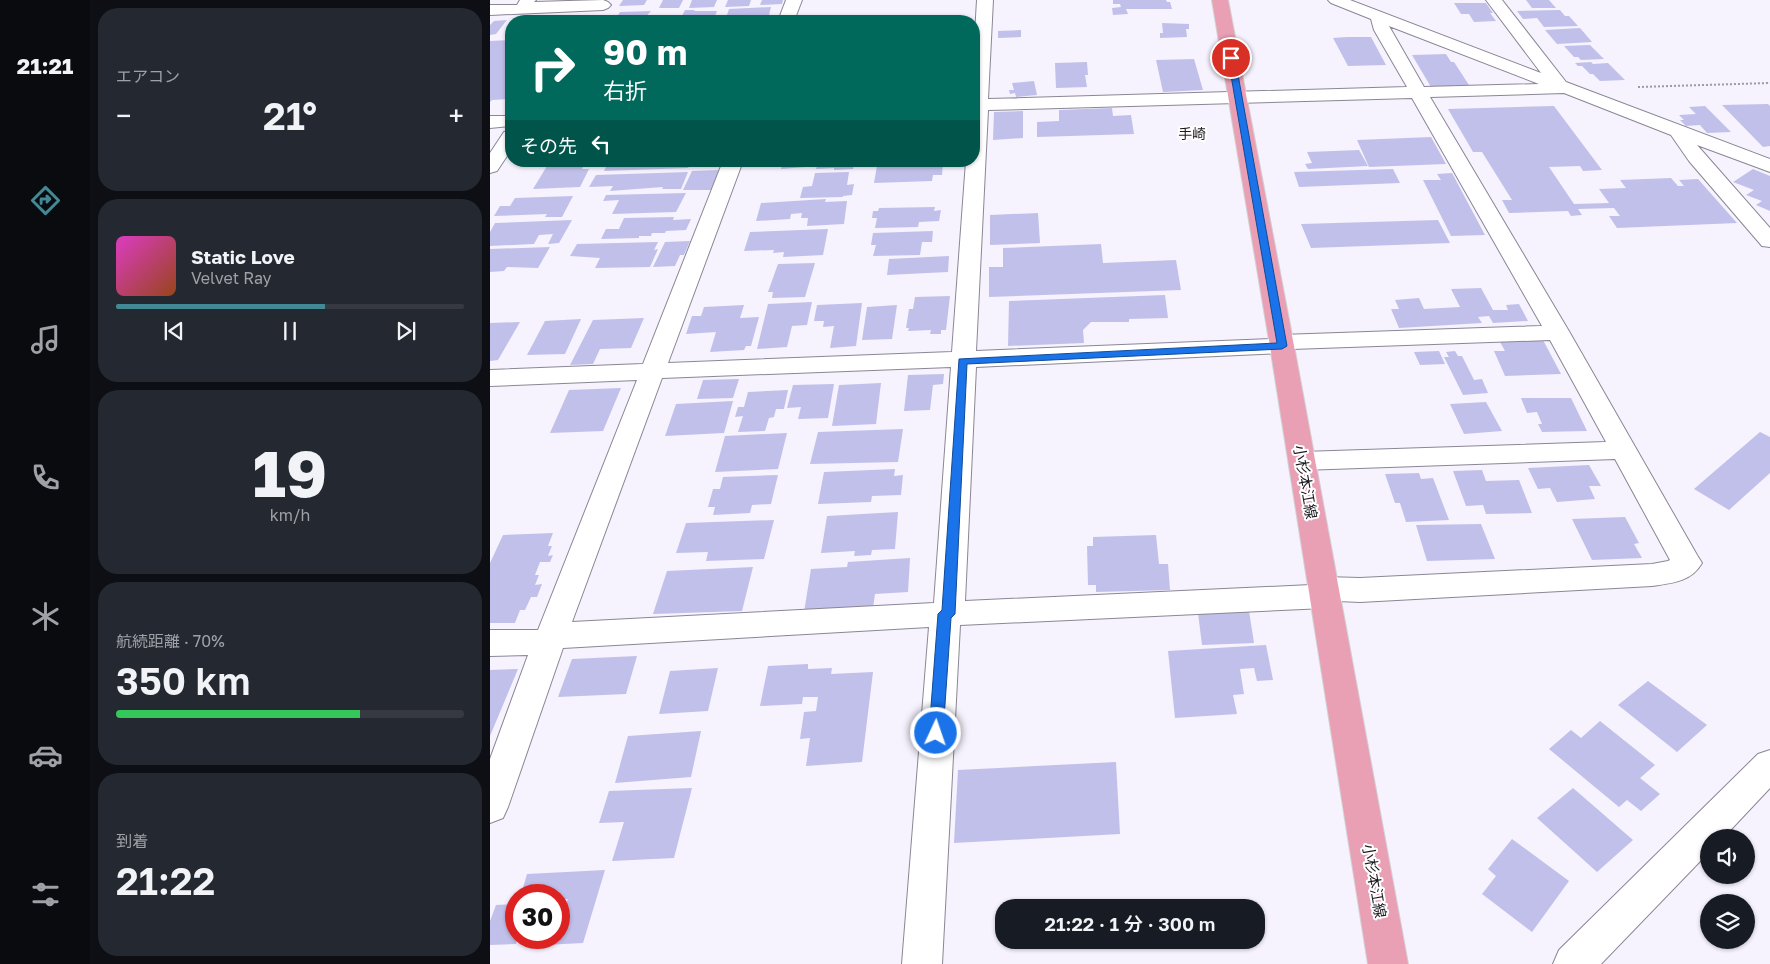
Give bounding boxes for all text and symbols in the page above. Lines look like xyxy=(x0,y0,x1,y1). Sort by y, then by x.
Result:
text: 90 m xyxy=(603,31,687,73)
icon: right xyxy=(520,35,585,100)
pin xyxy=(1210,37,1252,79)
icon: arrive xyxy=(1217,44,1245,72)
text: 21:21 xyxy=(17,52,73,79)
text: エアコン xyxy=(116,66,180,86)
text: 右折 xyxy=(603,77,647,104)
text: 21° xyxy=(263,93,317,138)
text: − xyxy=(116,99,131,132)
text: + xyxy=(449,99,464,132)
district label: 手崎 xyxy=(1178,125,1206,142)
icon: left xyxy=(587,130,615,158)
text: その先 xyxy=(520,134,577,157)
icon: directions xyxy=(28,183,63,218)
text: Static Love xyxy=(191,245,295,268)
text: Velvet Ray xyxy=(191,268,272,288)
icon: previous xyxy=(160,317,188,345)
icon: pause xyxy=(276,317,304,345)
icon: next xyxy=(392,317,420,345)
icon: music xyxy=(28,322,63,357)
text: 19 xyxy=(253,433,327,511)
street label: 小杉本江線 xyxy=(1291,443,1321,520)
icon: phone xyxy=(28,460,63,495)
text: km/h xyxy=(270,505,310,525)
icon: climate xyxy=(28,599,63,634)
text: 航続距離 · 70% xyxy=(116,631,225,651)
text: 350 km xyxy=(116,658,251,703)
position arrow xyxy=(909,706,961,758)
icon: car xyxy=(28,738,63,773)
map controls xyxy=(1700,829,1755,949)
button: sound xyxy=(1700,829,1755,884)
text: 到着 xyxy=(116,831,148,851)
street label: 小杉本江線 xyxy=(1360,842,1390,919)
text: 21:22 xyxy=(116,858,215,903)
icon: filters xyxy=(28,877,63,912)
speed limit sign: 30 xyxy=(505,884,570,949)
button: layers xyxy=(1700,894,1755,949)
text: 21:22 · 1 分 · 300 m xyxy=(1045,912,1215,935)

